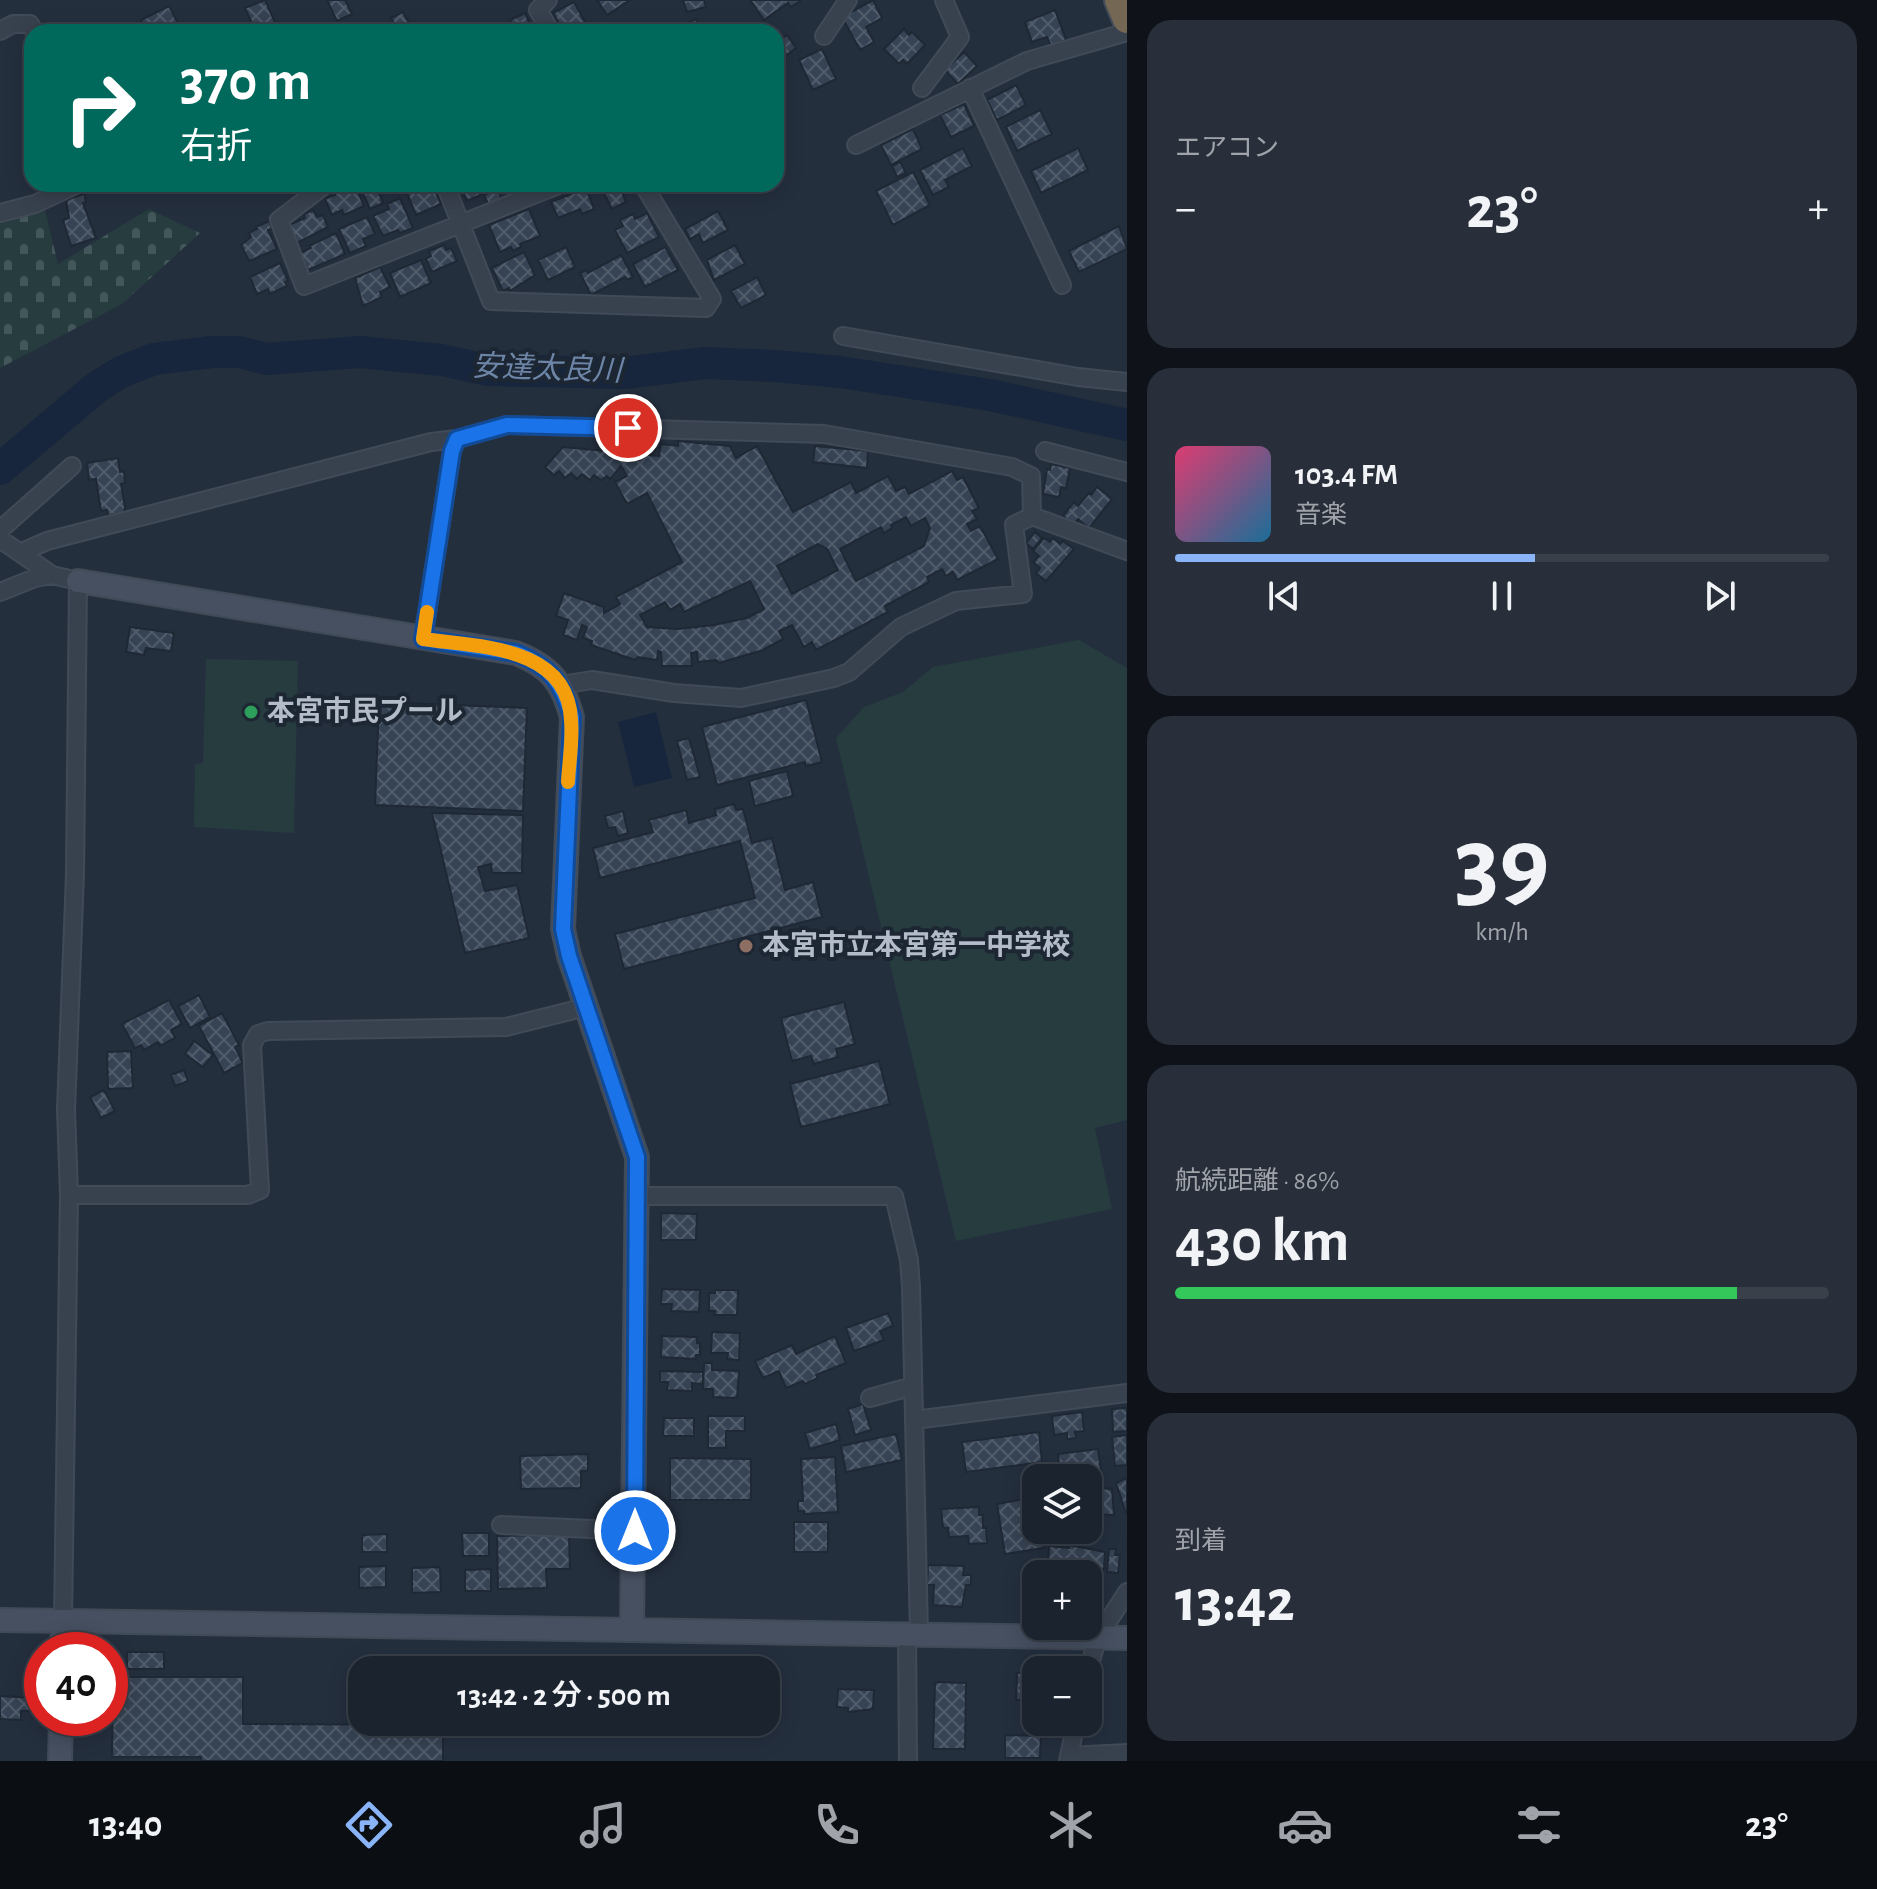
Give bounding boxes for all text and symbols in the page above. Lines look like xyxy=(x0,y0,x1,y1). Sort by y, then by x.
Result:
text: 370 m xyxy=(180,54,311,110)
icon: right xyxy=(48,56,152,160)
text: 右折 xyxy=(180,129,252,165)
text: エアコン xyxy=(1175,135,1279,161)
text: 23° xyxy=(1466,179,1538,239)
text: − xyxy=(1175,187,1196,231)
text: + xyxy=(1808,187,1829,231)
water label: 安達太良川 xyxy=(472,349,626,387)
pin xyxy=(594,394,662,462)
icon: arrive xyxy=(606,406,650,450)
text: 103.4 FM xyxy=(1295,460,1398,490)
text: 音楽 xyxy=(1295,502,1347,528)
icon: previous xyxy=(1262,574,1306,618)
icon: pause xyxy=(1480,574,1524,618)
icon: next xyxy=(1698,574,1742,618)
place label: 本宮市民プール xyxy=(267,696,463,726)
marker: 本宮市民プール xyxy=(242,703,260,721)
text: 39 xyxy=(1454,813,1550,917)
text: km/h xyxy=(1475,919,1529,945)
place label: 本宮市立本宮第一中学校 xyxy=(762,929,1070,960)
marker: 本宮市立本宮第一中学校 xyxy=(737,937,755,955)
text: 航続距離 · 86% xyxy=(1175,1168,1340,1194)
text: 430 km xyxy=(1175,1212,1349,1272)
map controls xyxy=(1022,1464,1102,1736)
button: layers xyxy=(1022,1464,1102,1544)
position arrow xyxy=(593,1489,677,1573)
text: 到着 xyxy=(1175,1528,1227,1554)
button: + xyxy=(1022,1560,1102,1640)
text: 13:42 xyxy=(1175,1572,1295,1632)
speed limit sign: 40 xyxy=(24,1632,128,1736)
button: − xyxy=(1022,1656,1102,1736)
text: 13:42 · 2 分 · 500 m xyxy=(457,1681,671,1711)
icon: directions xyxy=(341,1797,397,1853)
icon: music xyxy=(575,1797,631,1853)
icon: phone xyxy=(809,1797,865,1853)
icon: climate xyxy=(1043,1797,1099,1853)
icon: car xyxy=(1277,1797,1333,1853)
icon: filters xyxy=(1511,1797,1567,1853)
text: 13:40 xyxy=(89,1807,163,1843)
text: 23° xyxy=(1745,1807,1788,1843)

